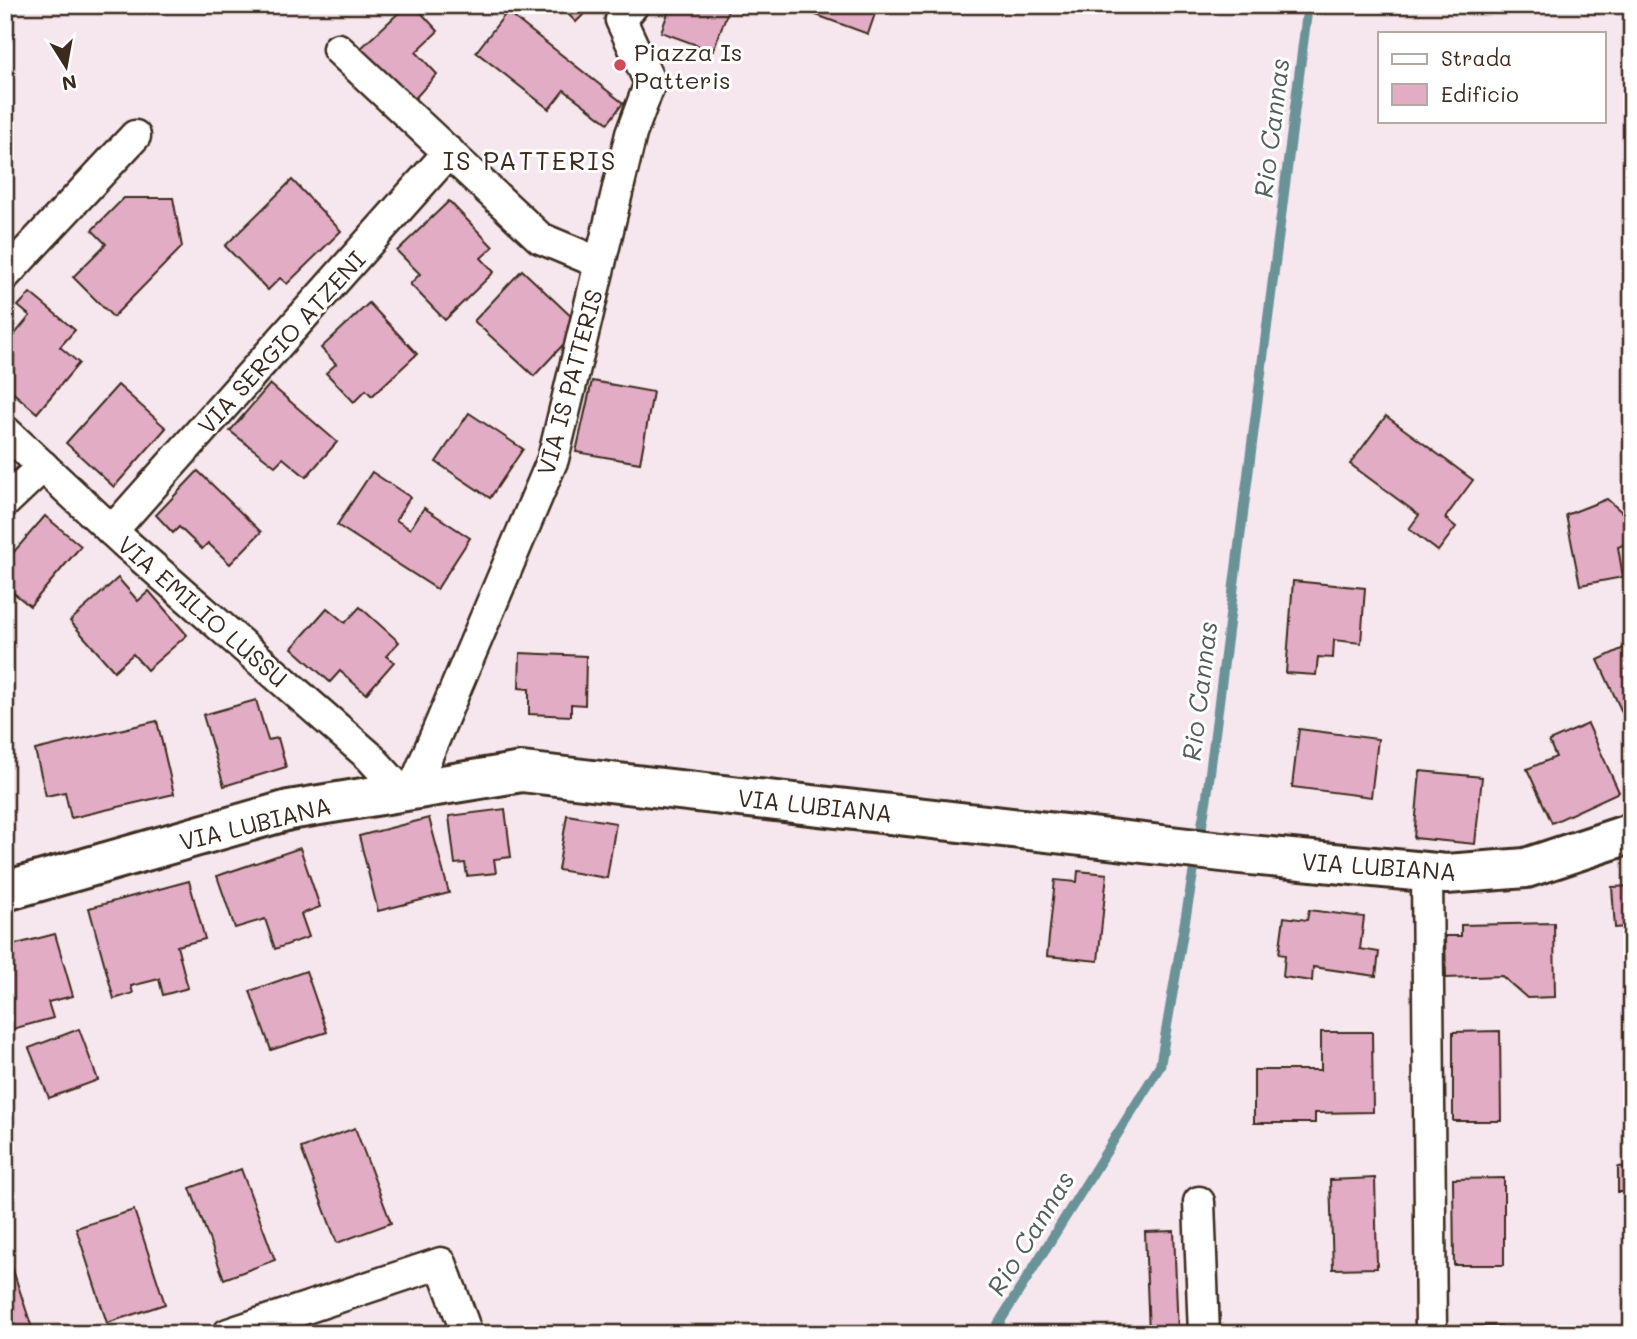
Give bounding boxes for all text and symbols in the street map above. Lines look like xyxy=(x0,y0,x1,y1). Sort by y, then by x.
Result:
north arrow xyxy=(32,32,102,102)
legend xyxy=(1378,32,1606,122)
place label: Piazza Is Patteris xyxy=(634,36,742,95)
text: Strada xyxy=(1441,44,1512,71)
water label: Rio Cannas xyxy=(1246,56,1296,200)
marker: Piazza Is Patteris xyxy=(612,57,628,73)
text: N xyxy=(60,70,79,97)
text: Edificio xyxy=(1441,80,1519,107)
district label: IS PATTERIS xyxy=(443,143,617,177)
street label: VIA SERGIO ATZENI xyxy=(191,244,371,440)
street label: VIA IS PATTERIS xyxy=(529,286,609,478)
street label: VIA EMILIO LUSSU xyxy=(112,529,294,693)
water label: Rio Cannas xyxy=(1174,619,1224,763)
street label: VIA LUBIANA xyxy=(736,781,894,829)
street label: VIA LUBIANA xyxy=(176,789,334,857)
street label: VIA LUBIANA xyxy=(1300,845,1458,887)
water label: Rio Cannas xyxy=(978,1164,1082,1302)

